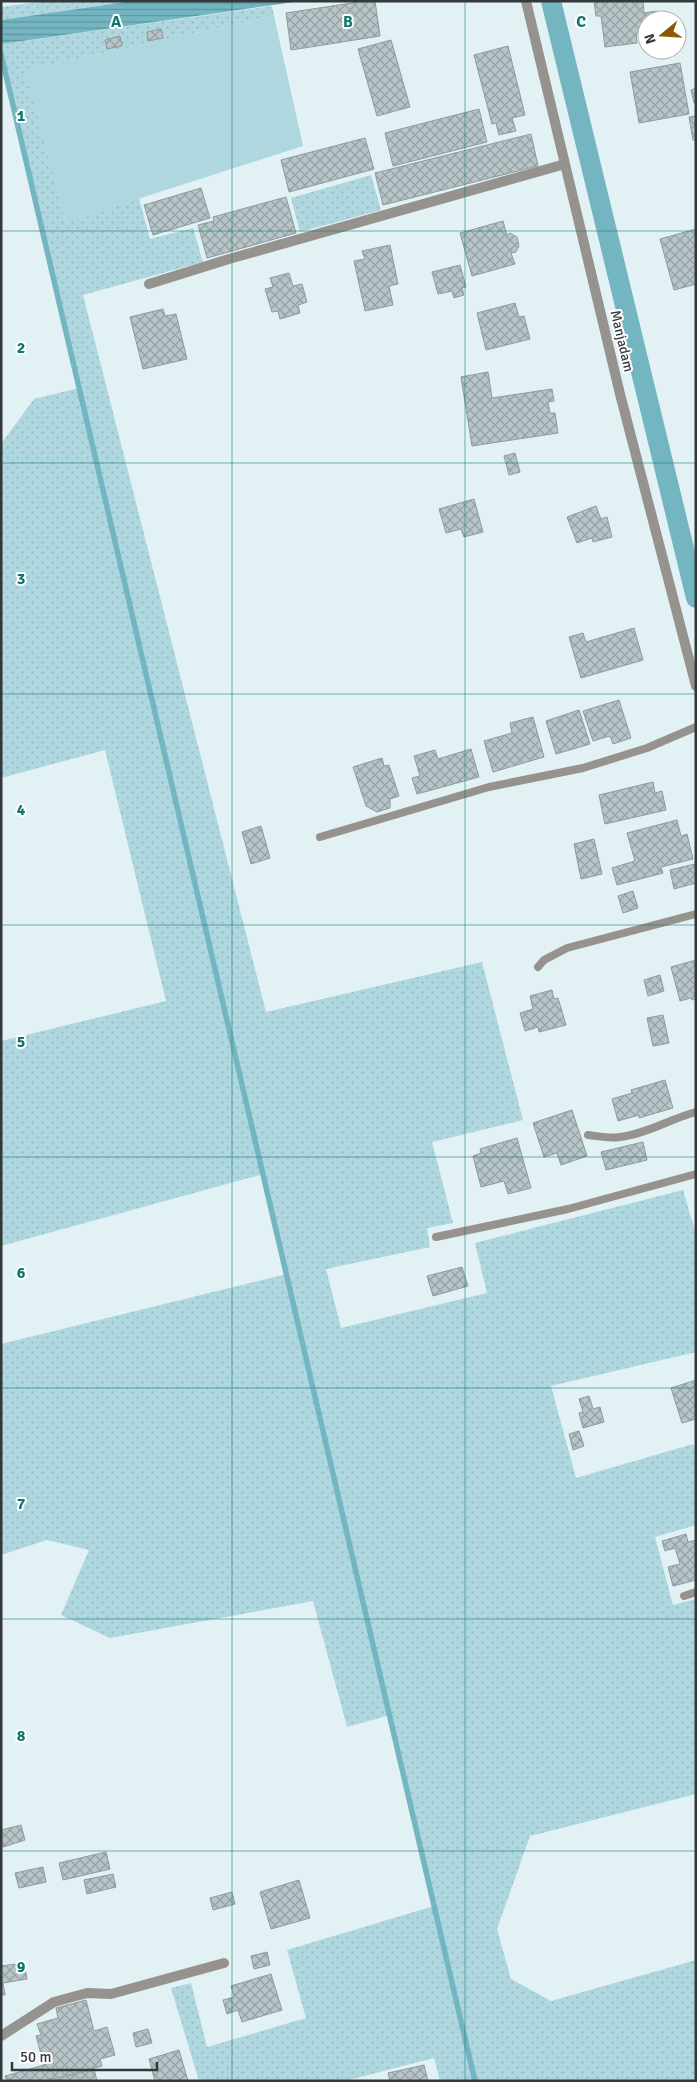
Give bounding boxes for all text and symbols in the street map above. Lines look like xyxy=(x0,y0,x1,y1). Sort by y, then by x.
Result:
north arrow xyxy=(637,10,687,60)
text: A xyxy=(111,12,122,32)
text: B xyxy=(343,12,353,32)
text: C xyxy=(576,12,586,32)
text: N xyxy=(641,32,660,46)
text: 1 xyxy=(17,106,26,126)
street label: Manjadam xyxy=(607,309,637,373)
text: 2 xyxy=(17,338,25,358)
text: 3 xyxy=(17,569,25,589)
text: 4 xyxy=(17,800,26,820)
text: 5 xyxy=(17,1032,25,1052)
text: 6 xyxy=(17,1263,26,1283)
text: 7 xyxy=(17,1494,26,1514)
text: 8 xyxy=(17,1726,26,1746)
text: 9 xyxy=(17,1957,26,1977)
scale bar xyxy=(12,2040,158,2072)
text: 50 m xyxy=(20,2048,51,2066)

